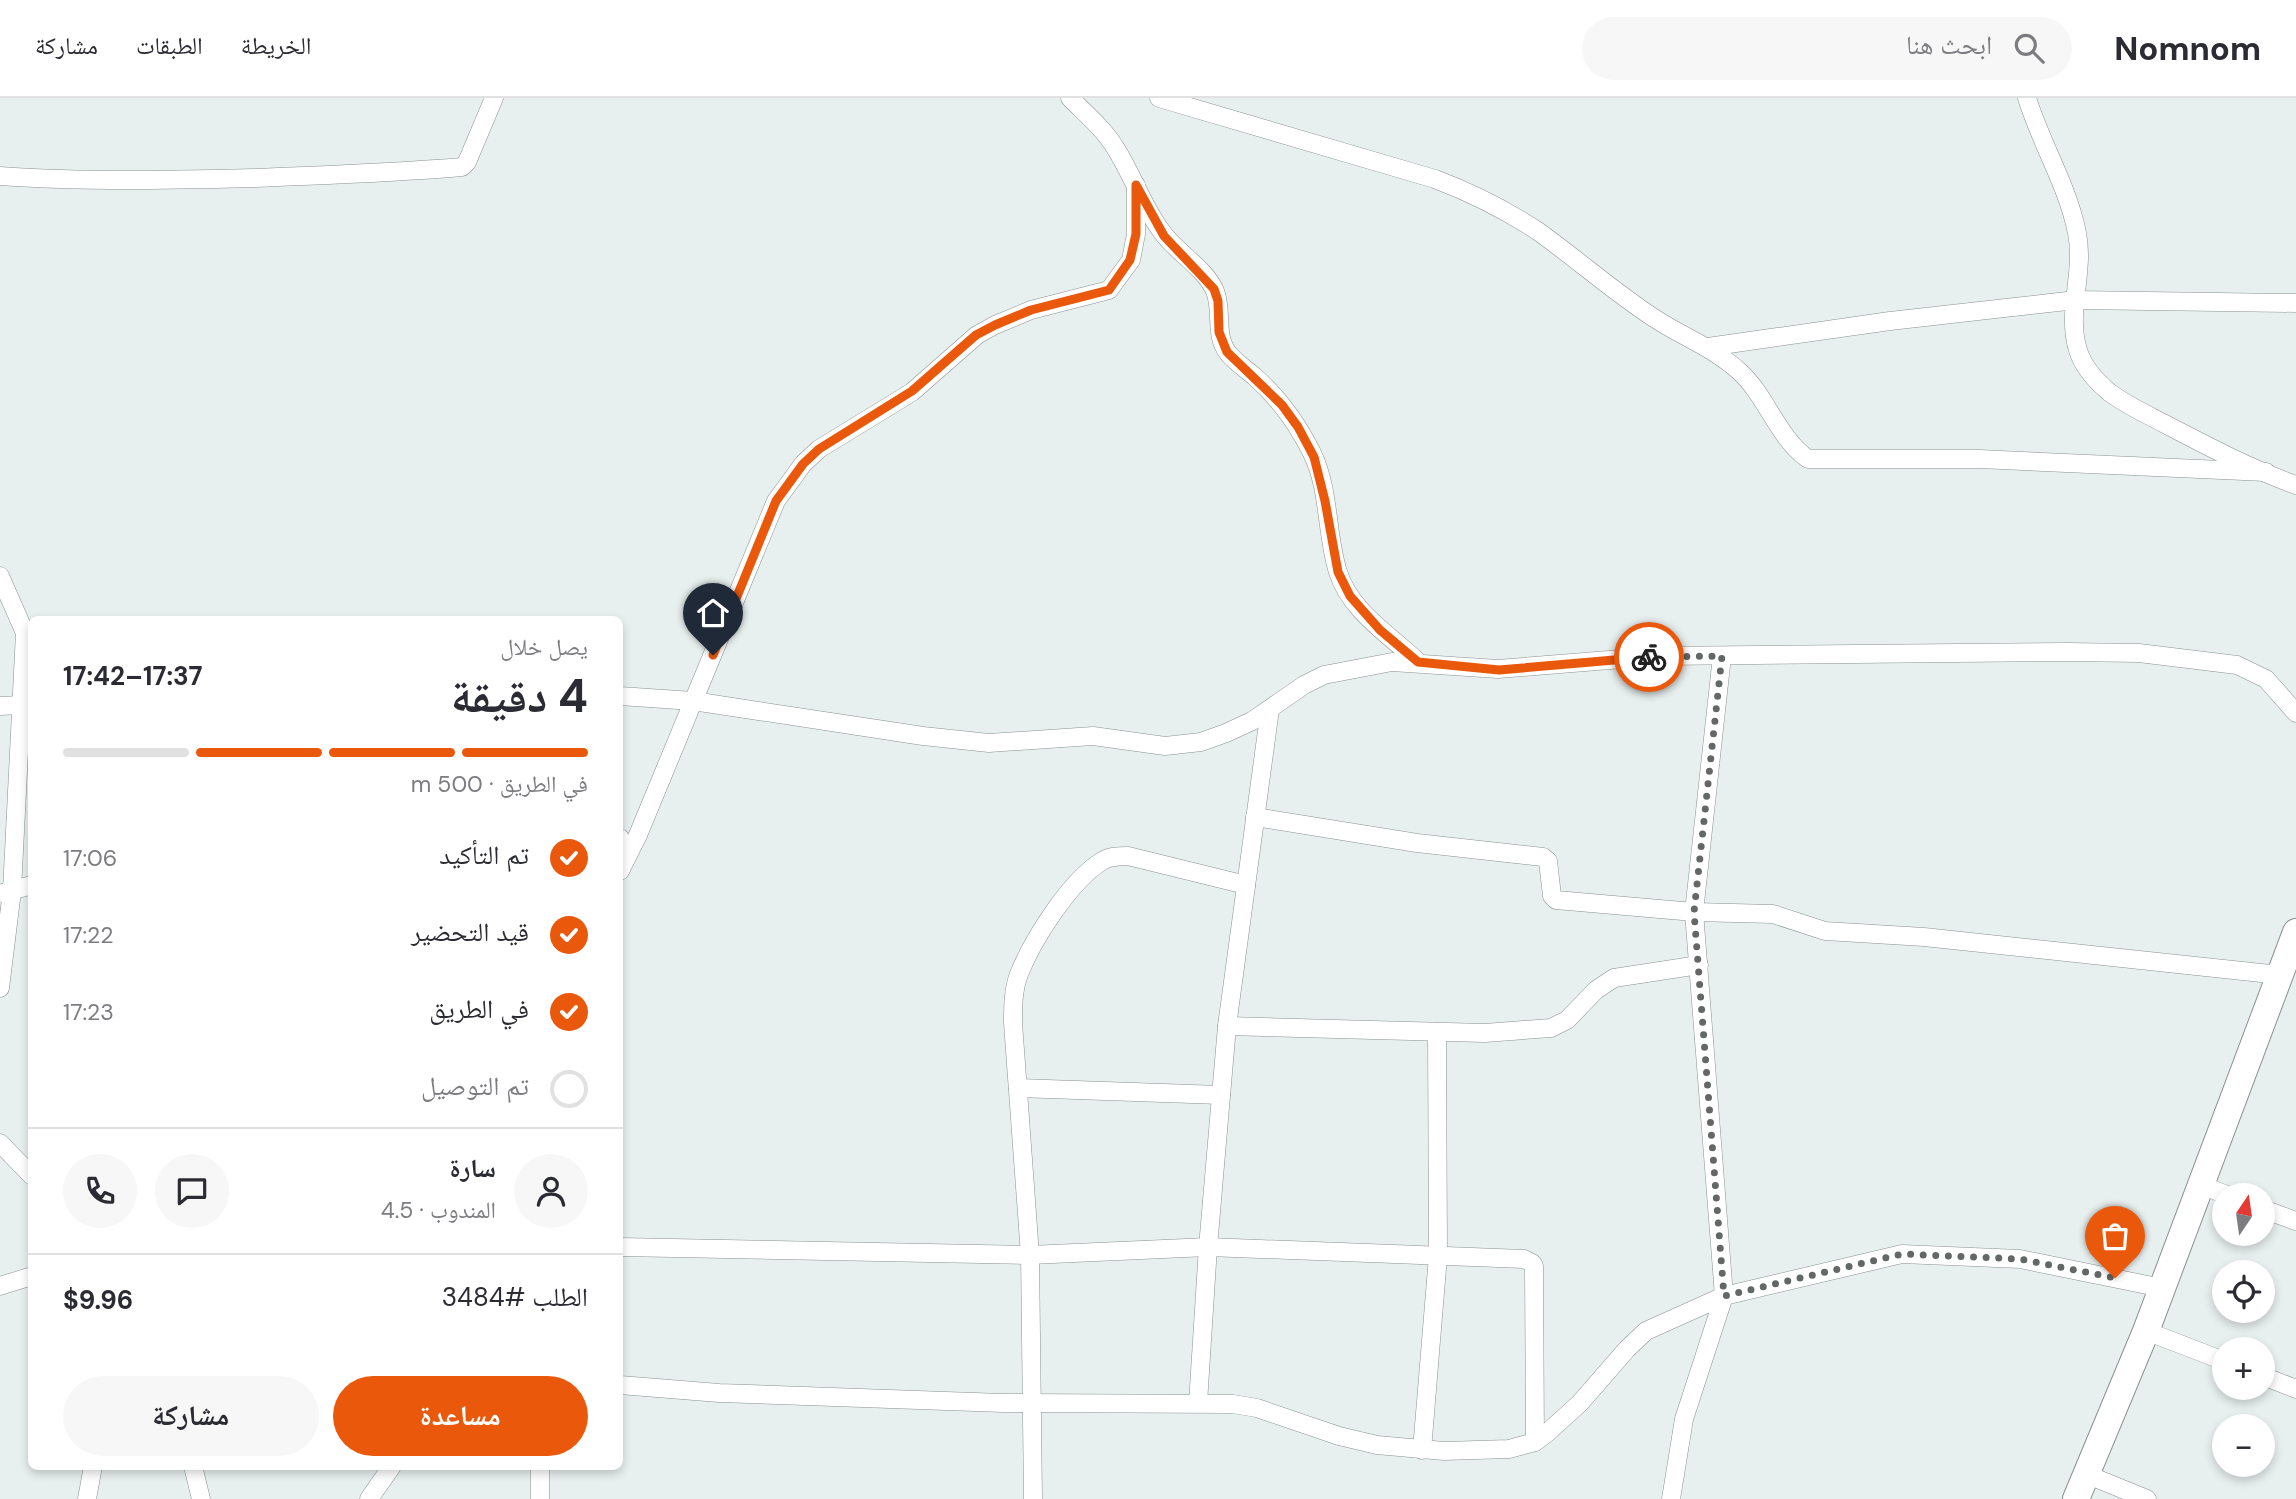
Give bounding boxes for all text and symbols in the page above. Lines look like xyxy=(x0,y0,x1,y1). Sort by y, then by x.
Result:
search box xyxy=(1582,17,2072,80)
text: Nomnom xyxy=(2114,27,2261,70)
text: ابحث هنا xyxy=(1906,28,1992,62)
icon: search xyxy=(2010,29,2048,67)
text: مشاركة xyxy=(35,30,98,61)
text: الطبقات xyxy=(136,30,203,61)
text: الخريطة xyxy=(241,30,311,61)
pin xyxy=(683,583,743,655)
icon: home xyxy=(694,594,732,632)
courier xyxy=(1614,622,1684,692)
text: يصل خلال xyxy=(500,632,588,662)
icon: bike xyxy=(1630,638,1668,676)
text: 17:37–17:42 xyxy=(63,659,203,693)
text: 4 دقيقة xyxy=(451,666,588,726)
text: في الطريق · 500 m xyxy=(411,769,588,799)
text: تم التأكيد xyxy=(439,838,529,872)
icon: check xyxy=(550,839,588,877)
text: 17:06 xyxy=(63,843,117,873)
text: قيد التحضير xyxy=(411,915,529,949)
icon: check xyxy=(550,916,588,954)
text: 17:22 xyxy=(63,920,114,950)
text: في الطريق xyxy=(429,992,529,1026)
icon: check xyxy=(550,993,588,1031)
text: 17:23 xyxy=(63,997,114,1027)
text: تم التوصيل xyxy=(421,1069,529,1103)
text: سارة xyxy=(449,1151,496,1185)
button: phone xyxy=(63,1154,137,1228)
button: chat xyxy=(155,1154,229,1228)
button: person xyxy=(514,1154,588,1228)
north arrow xyxy=(2212,1183,2275,1246)
map controls xyxy=(2212,1183,2275,1477)
text: المندوب · 4.5 xyxy=(381,1195,496,1225)
pin xyxy=(2085,1206,2145,1278)
icon: bag xyxy=(2096,1217,2134,1255)
button: locate xyxy=(2212,1260,2275,1323)
text: الطلب #3484 xyxy=(442,1280,588,1314)
text: $9.96 xyxy=(63,1283,133,1317)
button: + xyxy=(2212,1337,2275,1400)
button: مشاركة xyxy=(63,1376,319,1456)
button: مساعدة xyxy=(333,1376,588,1456)
button: − xyxy=(2212,1414,2275,1477)

